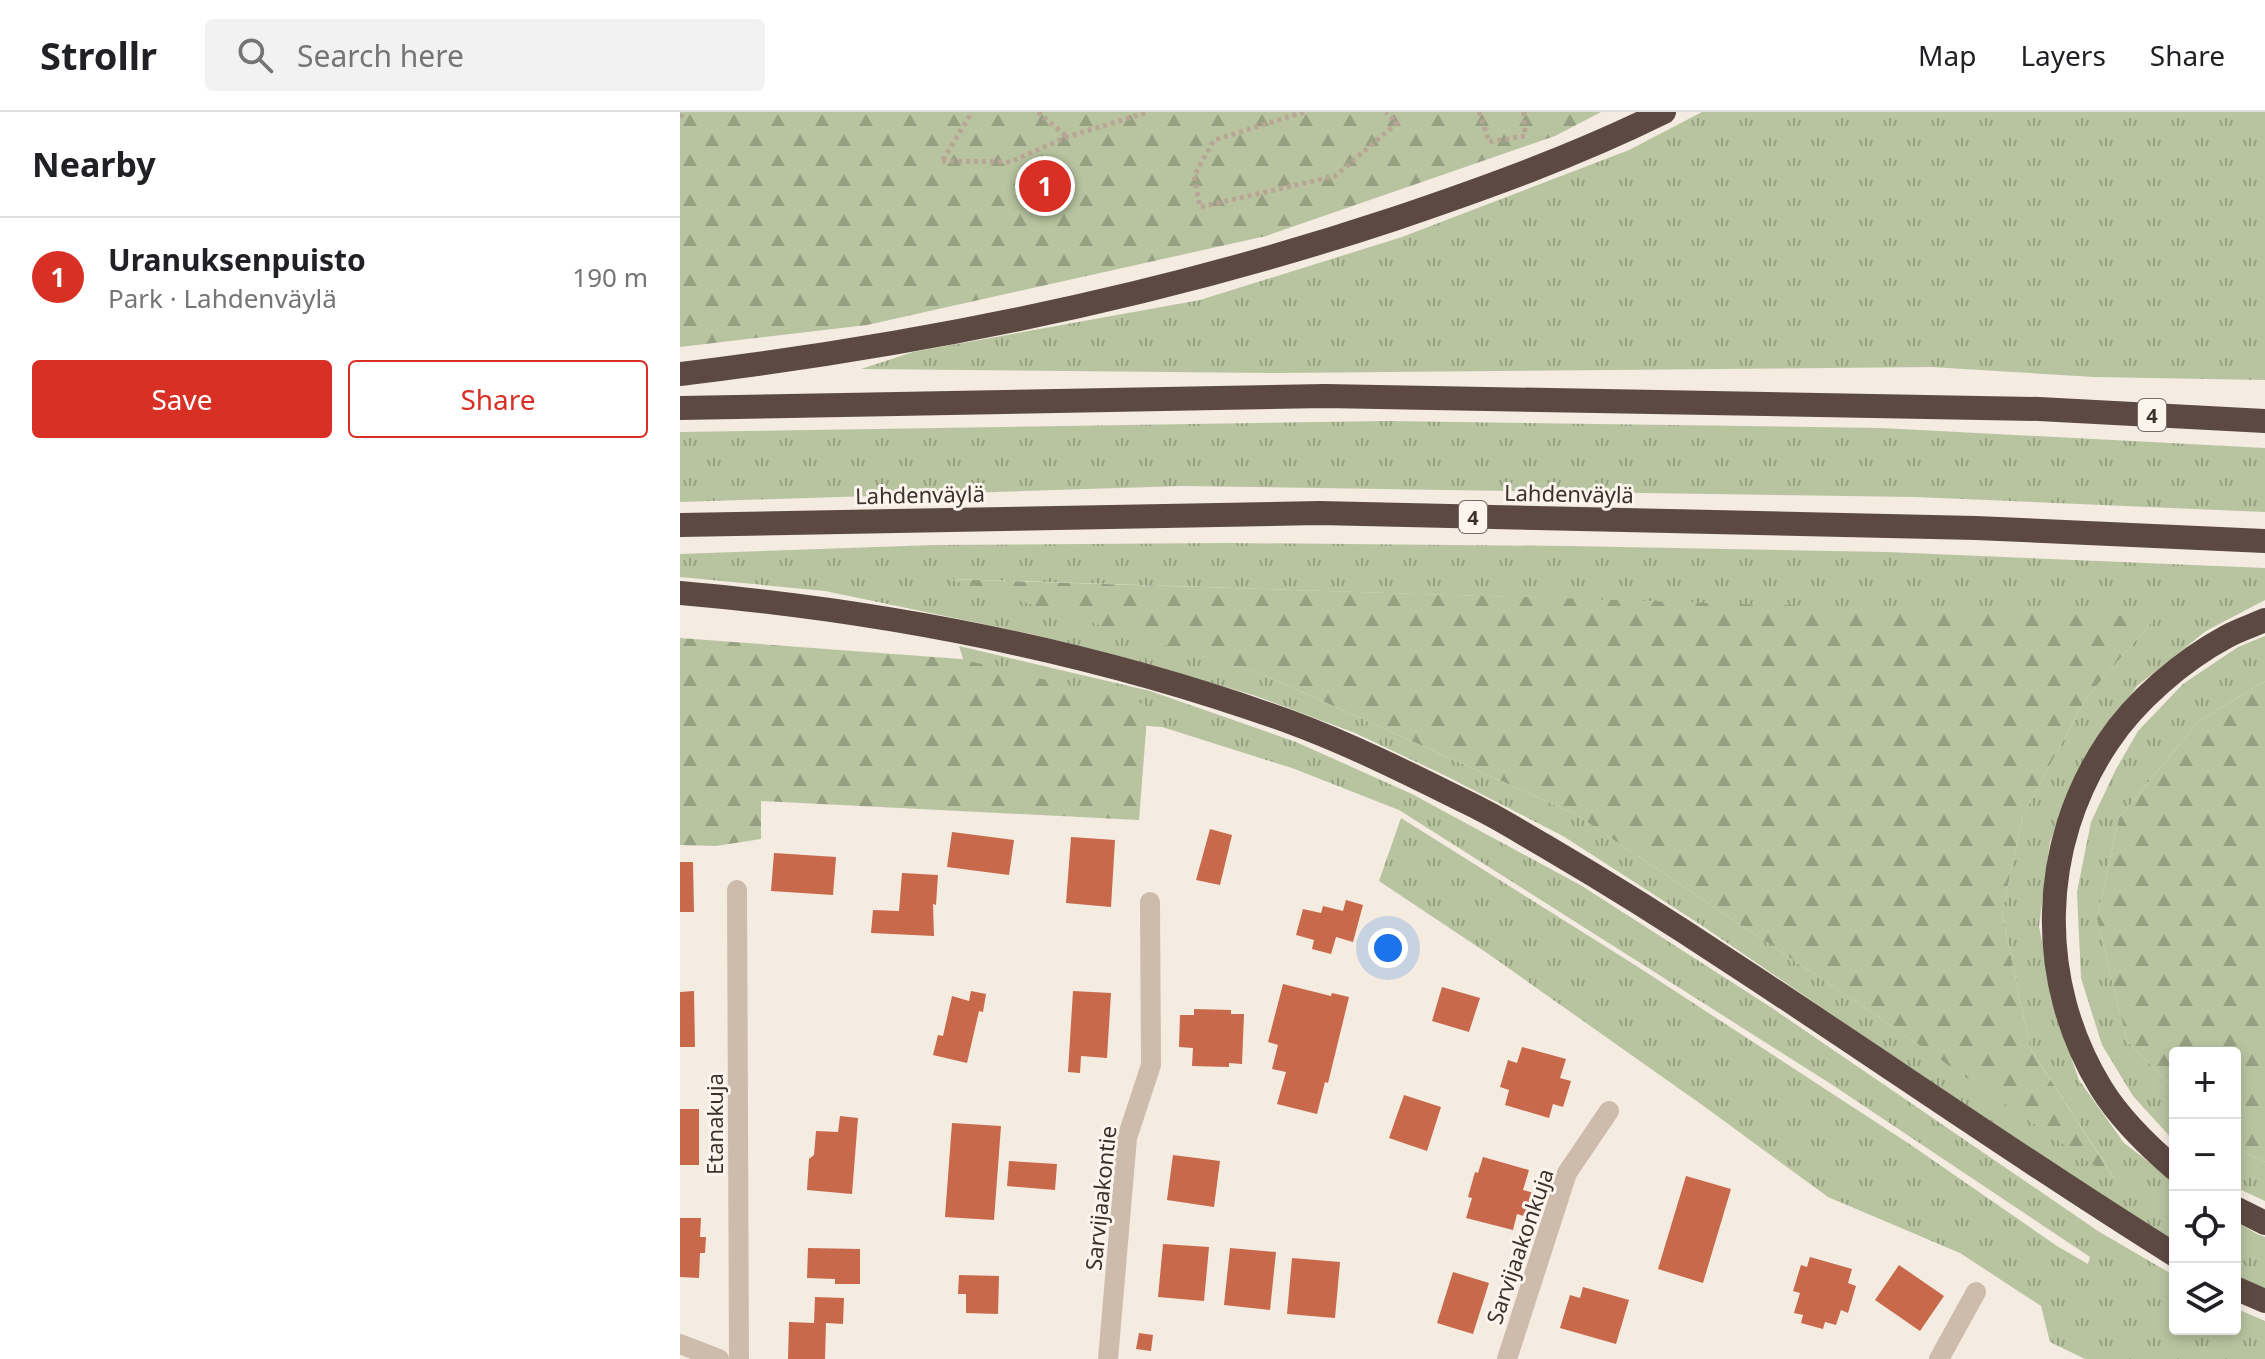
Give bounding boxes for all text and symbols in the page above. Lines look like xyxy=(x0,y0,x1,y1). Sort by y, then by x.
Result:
search box xyxy=(205,19,765,91)
text: Strollr xyxy=(40,29,157,81)
icon: search xyxy=(233,33,277,77)
text: Search here xyxy=(297,35,464,76)
text: Map xyxy=(1918,36,1976,74)
text: Layers xyxy=(2020,36,2106,74)
text: Share xyxy=(2150,36,2225,74)
text: Nearby xyxy=(32,141,156,187)
pin: 1 xyxy=(1019,156,1071,216)
text: Uranuksenpuisto xyxy=(108,239,366,280)
text: 1 xyxy=(51,259,65,295)
text: 190 m xyxy=(572,259,648,295)
text: Park · Lahdenväylä xyxy=(108,280,337,316)
button: Save xyxy=(32,360,332,438)
button: Share xyxy=(348,360,648,438)
road number: 4 xyxy=(2138,399,2166,431)
street label: Lahdenväylä xyxy=(1504,477,1634,509)
street label: Lahdenväylä xyxy=(855,478,985,510)
road number: 4 xyxy=(1459,501,1487,533)
your location xyxy=(1368,928,1408,968)
map controls xyxy=(2169,1047,2241,1335)
button: + xyxy=(2169,1047,2241,1119)
street label: Etanakuja xyxy=(699,1073,729,1175)
button: − xyxy=(2169,1119,2241,1191)
street label: Sarvijaakontie xyxy=(1077,1124,1123,1272)
street label: Sarvijaakonkuja xyxy=(1478,1164,1560,1328)
button: locate xyxy=(2169,1191,2241,1263)
button: layers xyxy=(2169,1263,2241,1335)

